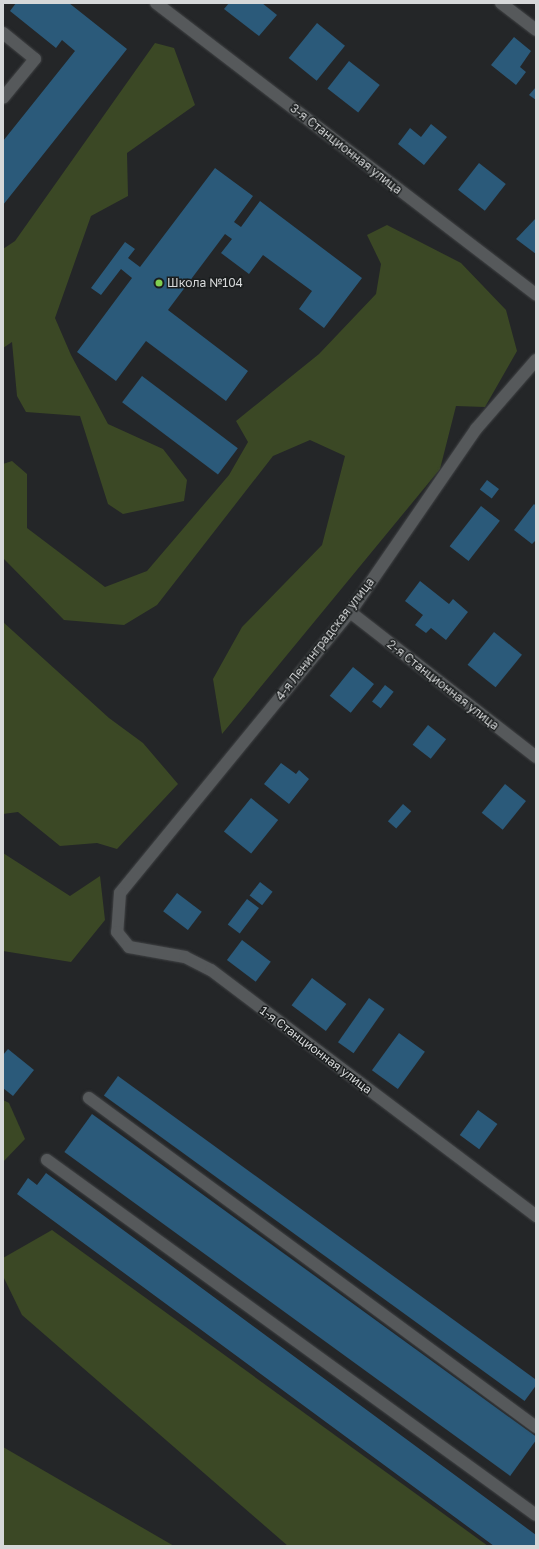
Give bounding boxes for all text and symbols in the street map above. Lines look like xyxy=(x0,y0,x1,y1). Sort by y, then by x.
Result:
street label: 3-я Станционная улица xyxy=(287,101,405,197)
place label: Школа №104 xyxy=(167,276,243,290)
marker: Школа №104 xyxy=(154,278,164,288)
street label: 4-я Ленинградская улица xyxy=(273,575,377,703)
street label: 2-я Станционная улица xyxy=(384,637,502,733)
street label: 1-я Станционная улица xyxy=(257,1003,375,1097)

